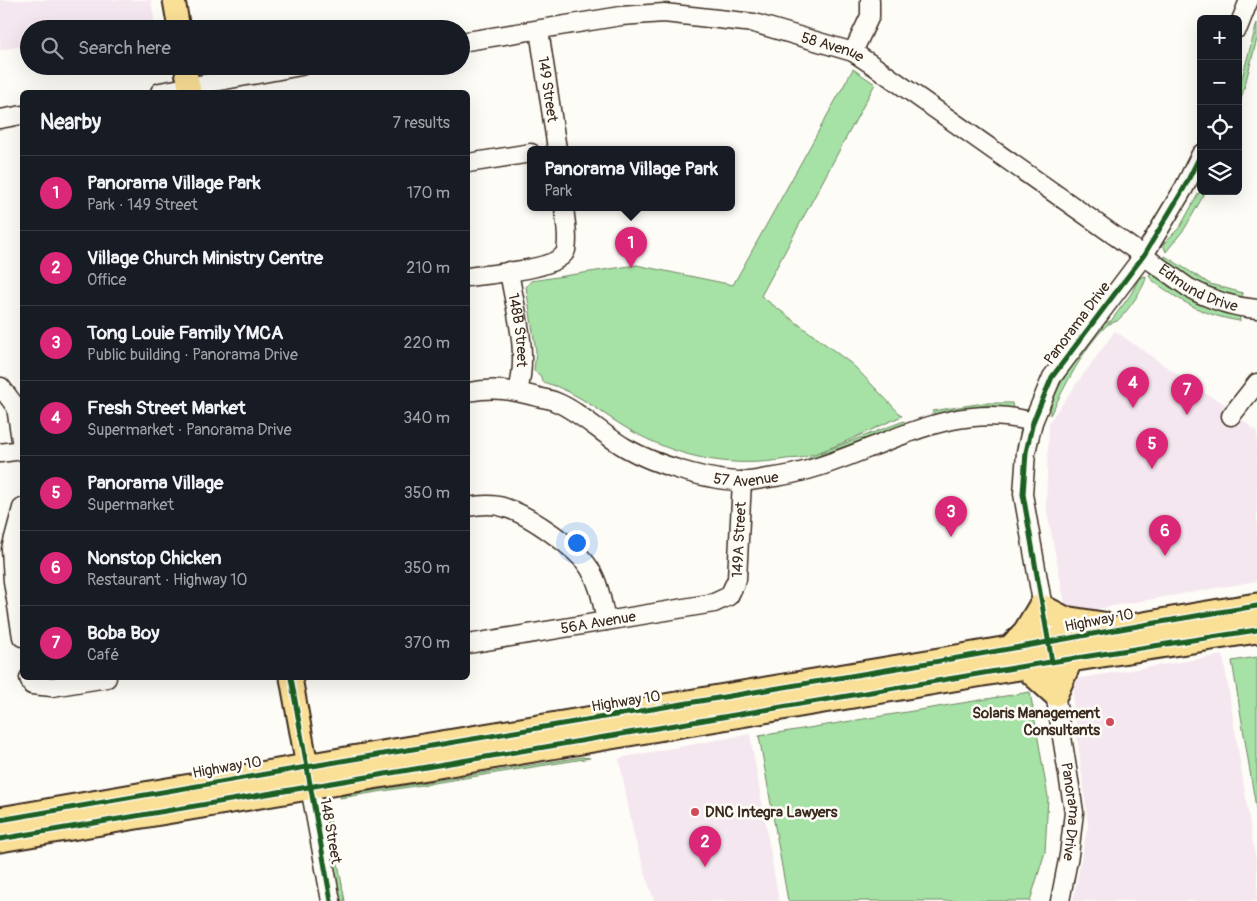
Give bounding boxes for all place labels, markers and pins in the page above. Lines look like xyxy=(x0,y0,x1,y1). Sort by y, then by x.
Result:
pin: 1 xyxy=(615,227,647,268)
pin: 4 xyxy=(1117,367,1149,408)
pin: 7 xyxy=(1171,374,1203,415)
pin: 5 xyxy=(1136,428,1168,469)
pin: 3 xyxy=(935,496,967,537)
pin: 6 xyxy=(1149,515,1181,556)
place label: Solaris Management Consultants xyxy=(972,704,1101,740)
marker: Solaris Management Consultants xyxy=(1104,716,1116,728)
place label: DNC Integra Lawyers xyxy=(705,803,838,822)
marker: DNC Integra Lawyers xyxy=(689,806,701,818)
pin: 2 xyxy=(689,826,721,867)

